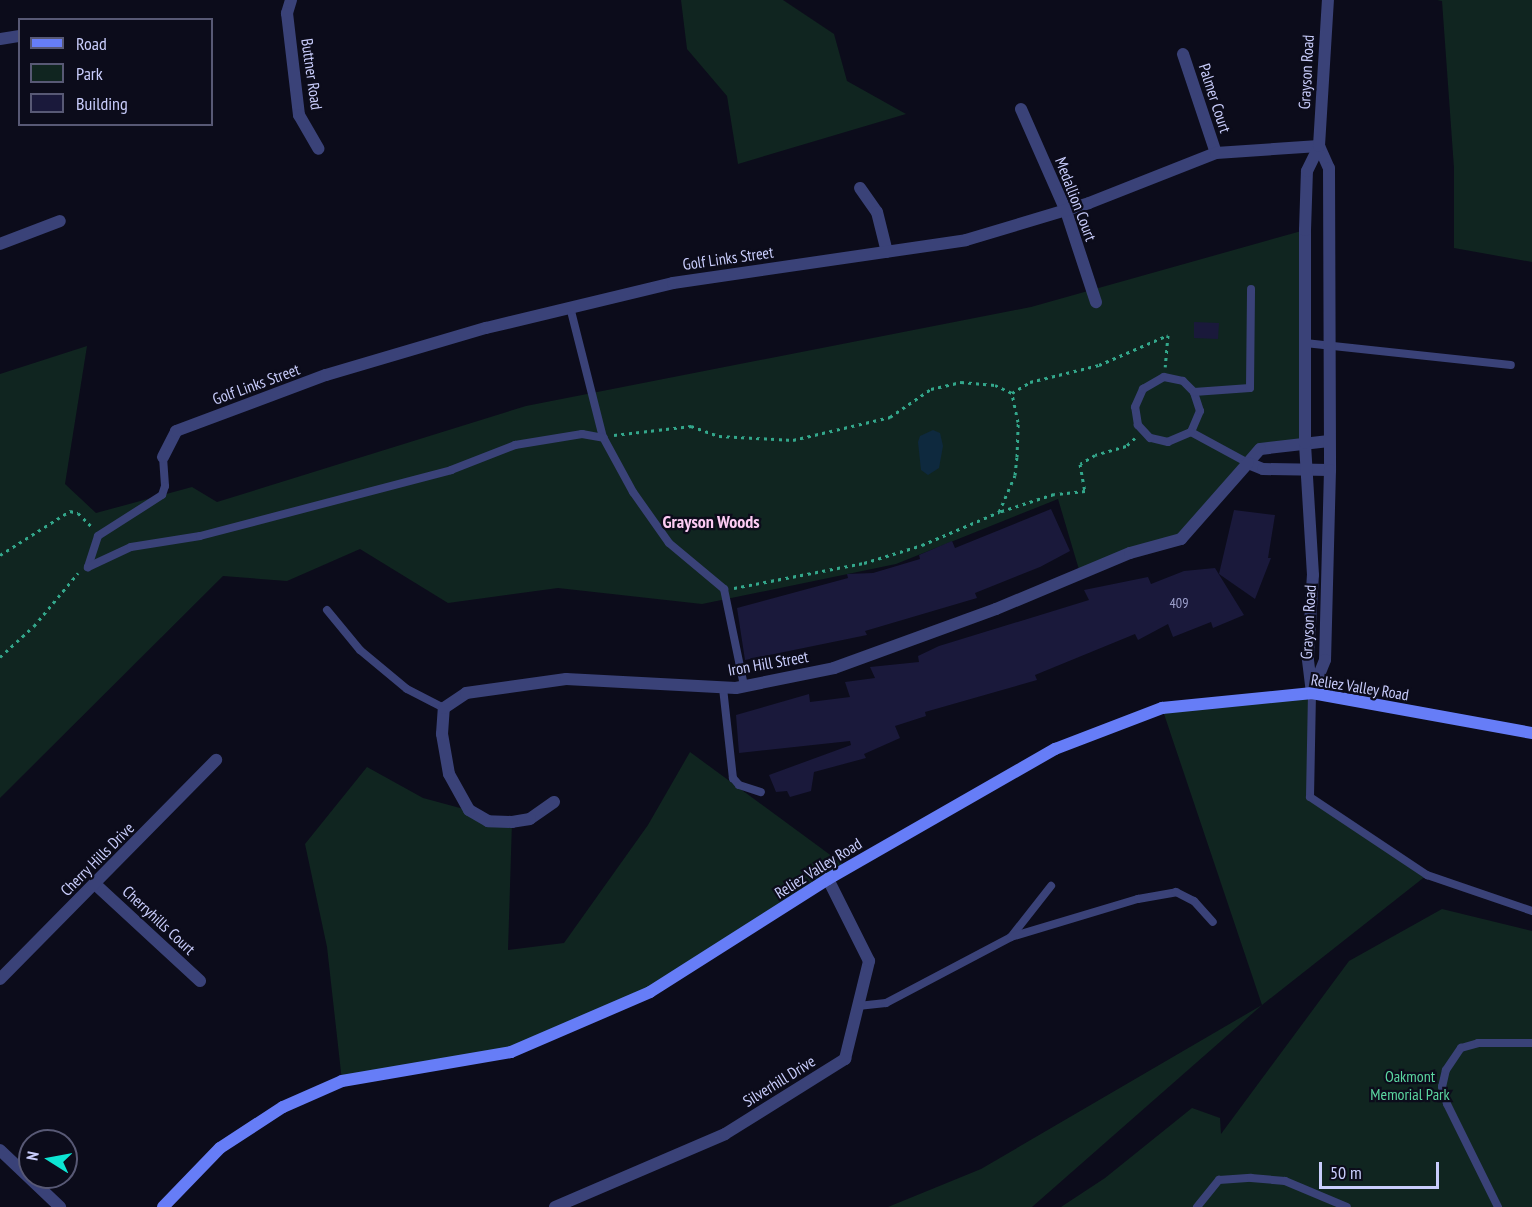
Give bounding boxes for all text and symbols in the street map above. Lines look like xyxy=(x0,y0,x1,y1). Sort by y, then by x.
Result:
legend xyxy=(18,18,213,126)
text: Road xyxy=(76,32,107,55)
street label: Grayson Road xyxy=(1294,34,1318,110)
street label: Buttner Road xyxy=(297,37,327,111)
street label: Palmer Court xyxy=(1195,61,1235,135)
text: Park xyxy=(76,62,103,85)
text: Building xyxy=(76,92,128,115)
street label: Medallion Court xyxy=(1051,154,1101,244)
street label: Golf Links Street xyxy=(681,242,775,274)
street label: Golf Links Street xyxy=(210,359,302,409)
district label: Grayson Woods xyxy=(662,511,760,533)
street label: Grayson Road xyxy=(1296,584,1320,660)
house number: 409 xyxy=(1170,595,1188,611)
street label: Iron Hill Street xyxy=(726,646,810,680)
street label: Reliez Valley Road xyxy=(1309,670,1411,704)
street label: Cherry Hills Drive xyxy=(56,818,138,900)
street label: Reliez Valley Road xyxy=(770,833,866,903)
street label: Cherryhills Court xyxy=(119,881,199,959)
street label: Silverhill Drive xyxy=(739,1051,819,1111)
park label: Oakmont Memorial Park xyxy=(1370,1066,1450,1104)
north arrow xyxy=(18,1129,78,1189)
text: N xyxy=(22,1150,43,1162)
scale bar xyxy=(1322,1150,1442,1188)
text: 50 m xyxy=(1330,1161,1362,1184)

